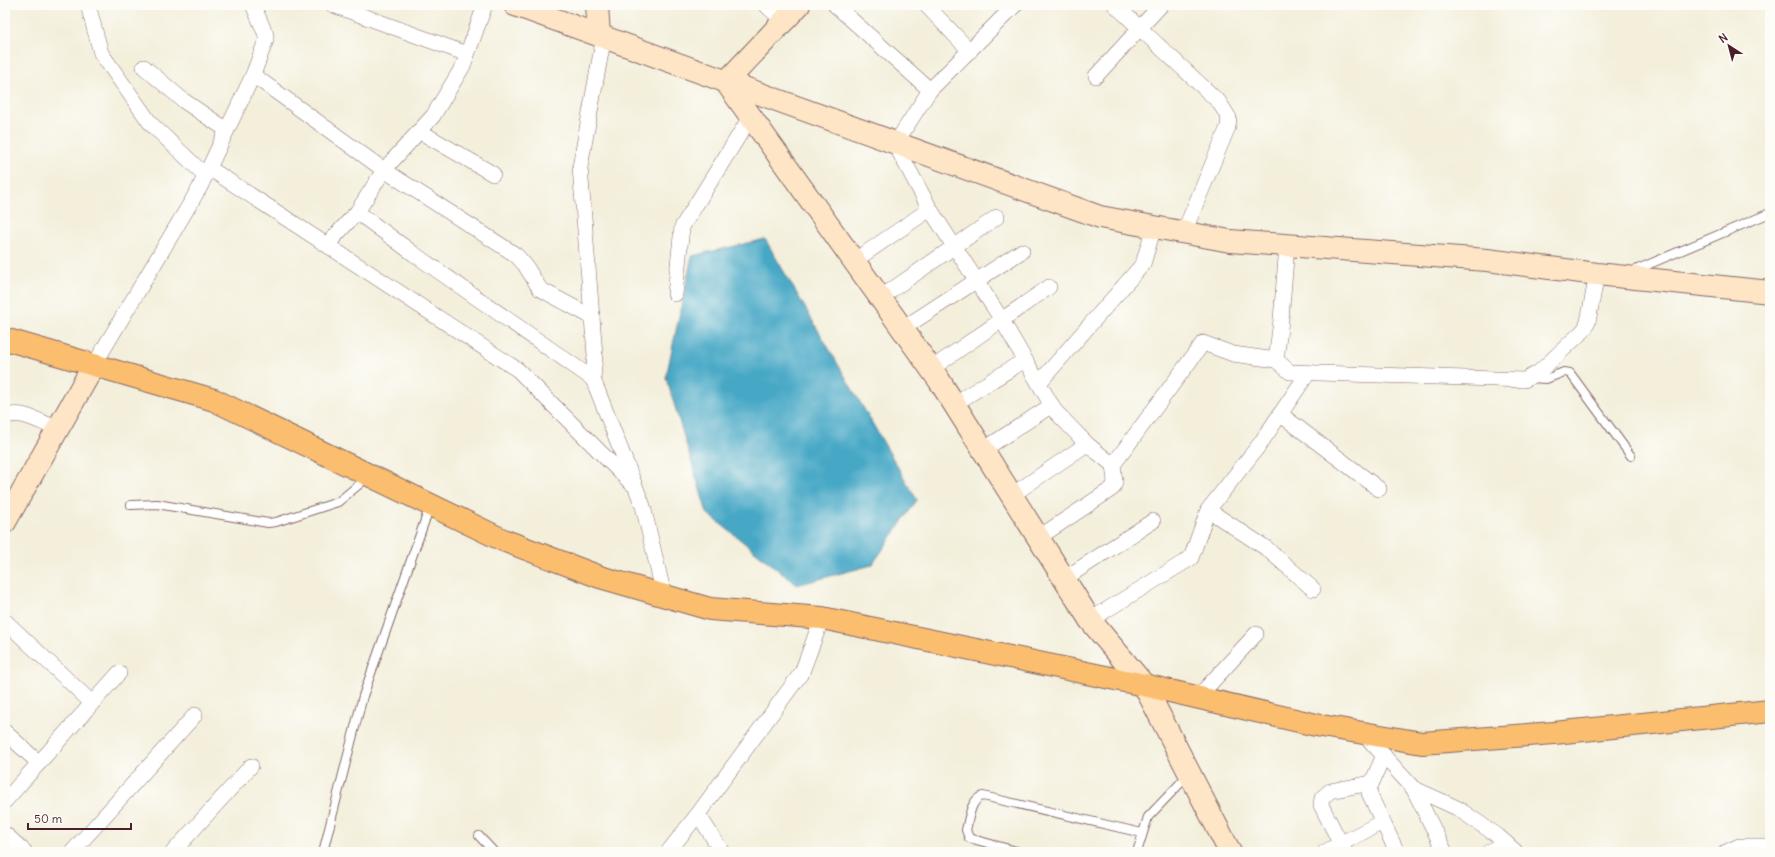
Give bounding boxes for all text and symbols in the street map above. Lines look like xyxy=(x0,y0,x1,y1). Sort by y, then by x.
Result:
north arrow xyxy=(1709,26,1749,66)
text: N xyxy=(1716,30,1730,46)
scale bar xyxy=(28,805,131,831)
text: 50 m xyxy=(34,811,63,826)

